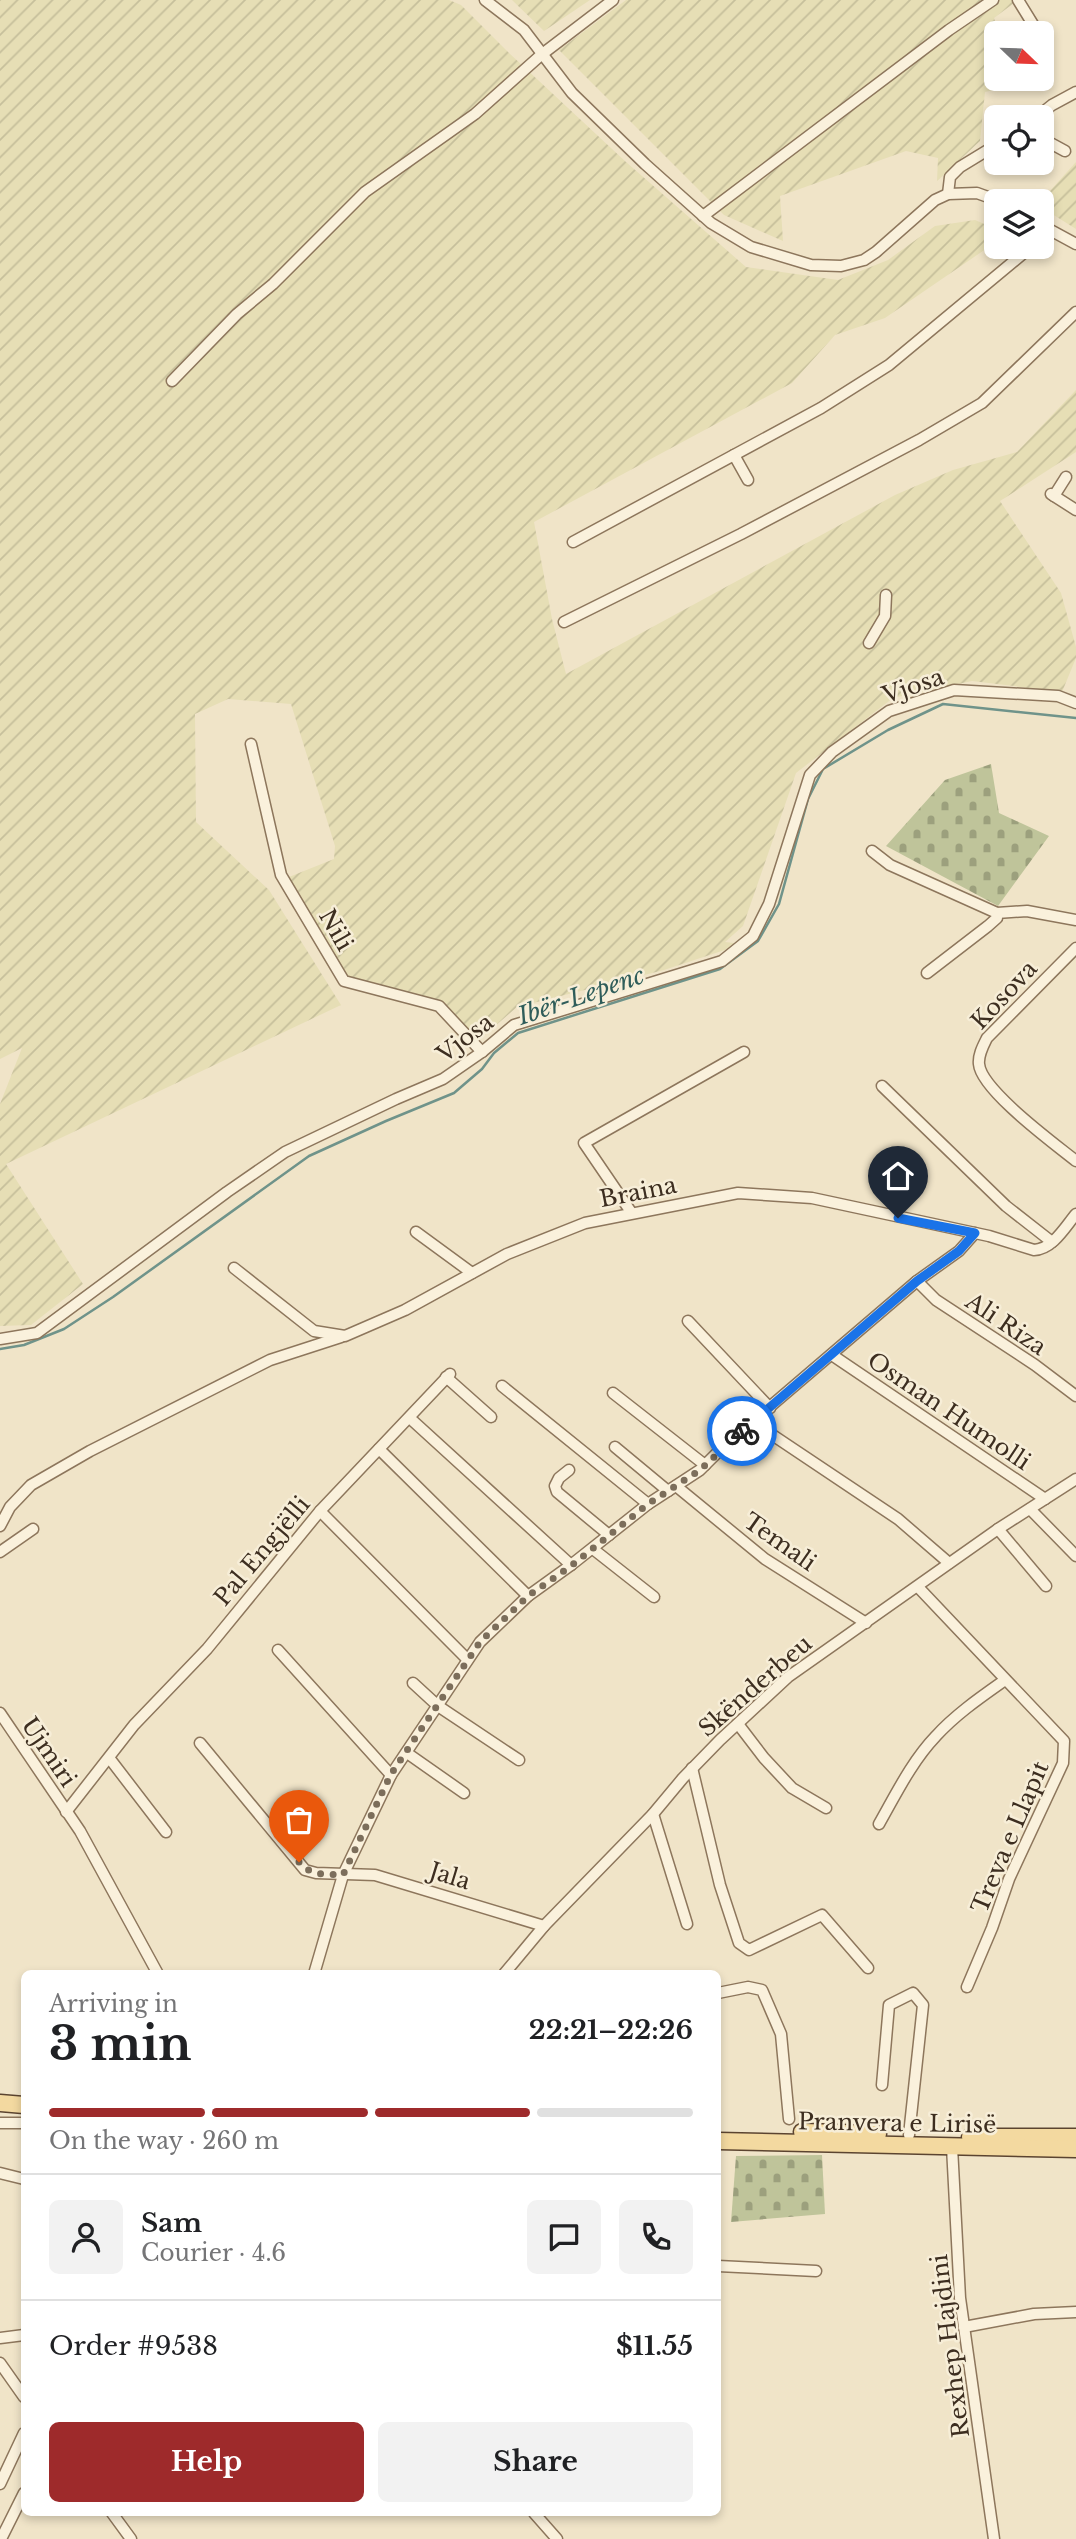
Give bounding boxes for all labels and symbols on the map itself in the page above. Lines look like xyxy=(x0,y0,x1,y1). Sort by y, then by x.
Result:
north arrow xyxy=(984,21,1054,91)
street label: Vjosa xyxy=(878,662,948,710)
street label: Nili xyxy=(313,904,359,956)
street label: Kosova xyxy=(965,955,1043,1035)
water label: Ibër-Lepenc xyxy=(513,960,648,1031)
street label: Vjosa xyxy=(431,1008,499,1069)
pin xyxy=(868,1146,928,1218)
street label: Braina xyxy=(597,1171,679,1213)
street label: Ali Riza xyxy=(960,1286,1052,1361)
street label: Osman Humolli xyxy=(862,1346,1036,1476)
courier xyxy=(707,1396,777,1466)
street label: Pal Engjëlli xyxy=(208,1491,316,1611)
street label: Temali xyxy=(738,1507,822,1577)
street label: Skënderbeu xyxy=(693,1629,817,1743)
street label: Ujmiri xyxy=(16,1712,82,1792)
street label: Treva e Llapit xyxy=(965,1757,1055,1917)
pin xyxy=(269,1790,329,1862)
street label: Jala xyxy=(423,1856,474,1895)
street label: Pranvera e Lirisë xyxy=(798,2107,996,2139)
street label: Rexhep Hajdini xyxy=(925,2253,975,2439)

